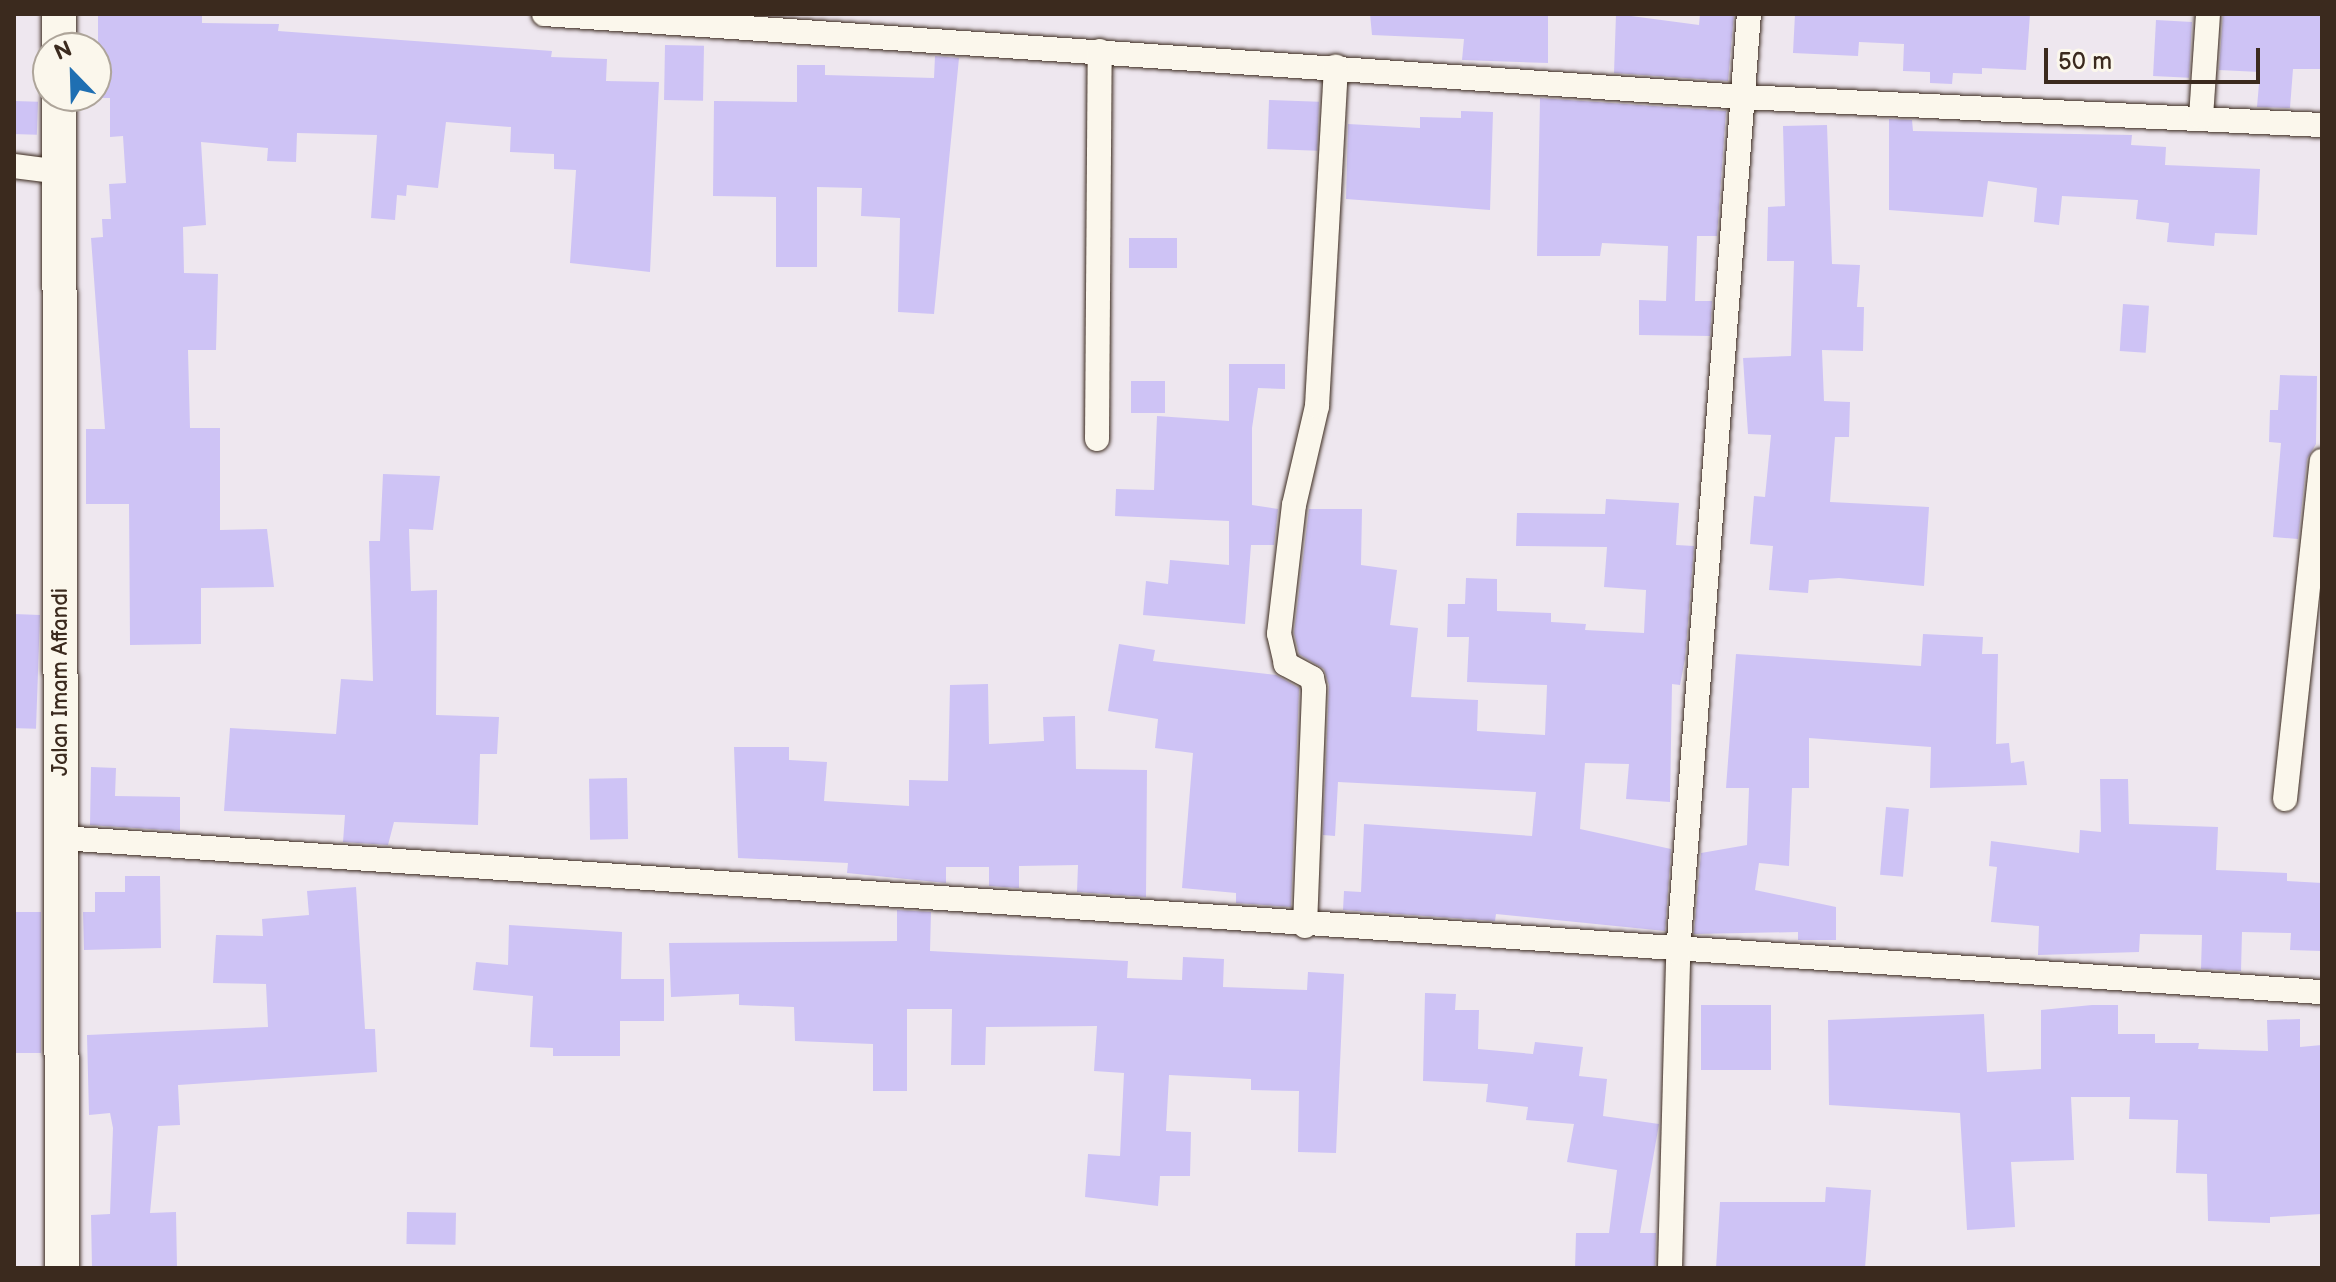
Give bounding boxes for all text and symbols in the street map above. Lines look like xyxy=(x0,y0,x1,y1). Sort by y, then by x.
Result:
north arrow xyxy=(32,32,112,112)
scale bar xyxy=(2048,32,2264,82)
text: N xyxy=(50,36,76,67)
text: 50 m xyxy=(2058,47,2112,76)
street label: Jalan Imam Affandi xyxy=(48,588,74,776)

